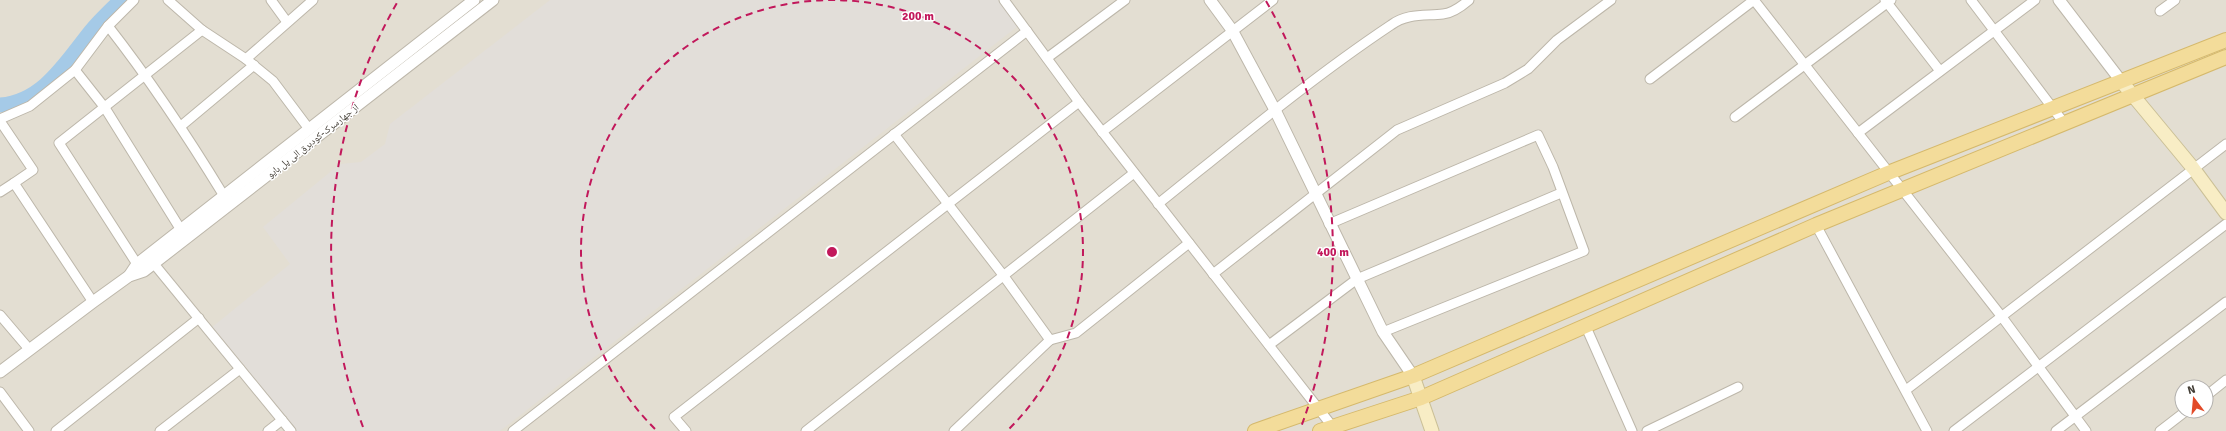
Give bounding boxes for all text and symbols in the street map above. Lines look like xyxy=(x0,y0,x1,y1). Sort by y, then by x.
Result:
text: 200 m xyxy=(902,9,934,24)
street label: از جهارسرک-کودبرق الی پل بایو xyxy=(265,101,361,181)
centre of rings xyxy=(825,245,839,259)
text: 400 m xyxy=(1317,245,1349,260)
north arrow xyxy=(2174,379,2214,419)
text: N xyxy=(2186,383,2197,397)

